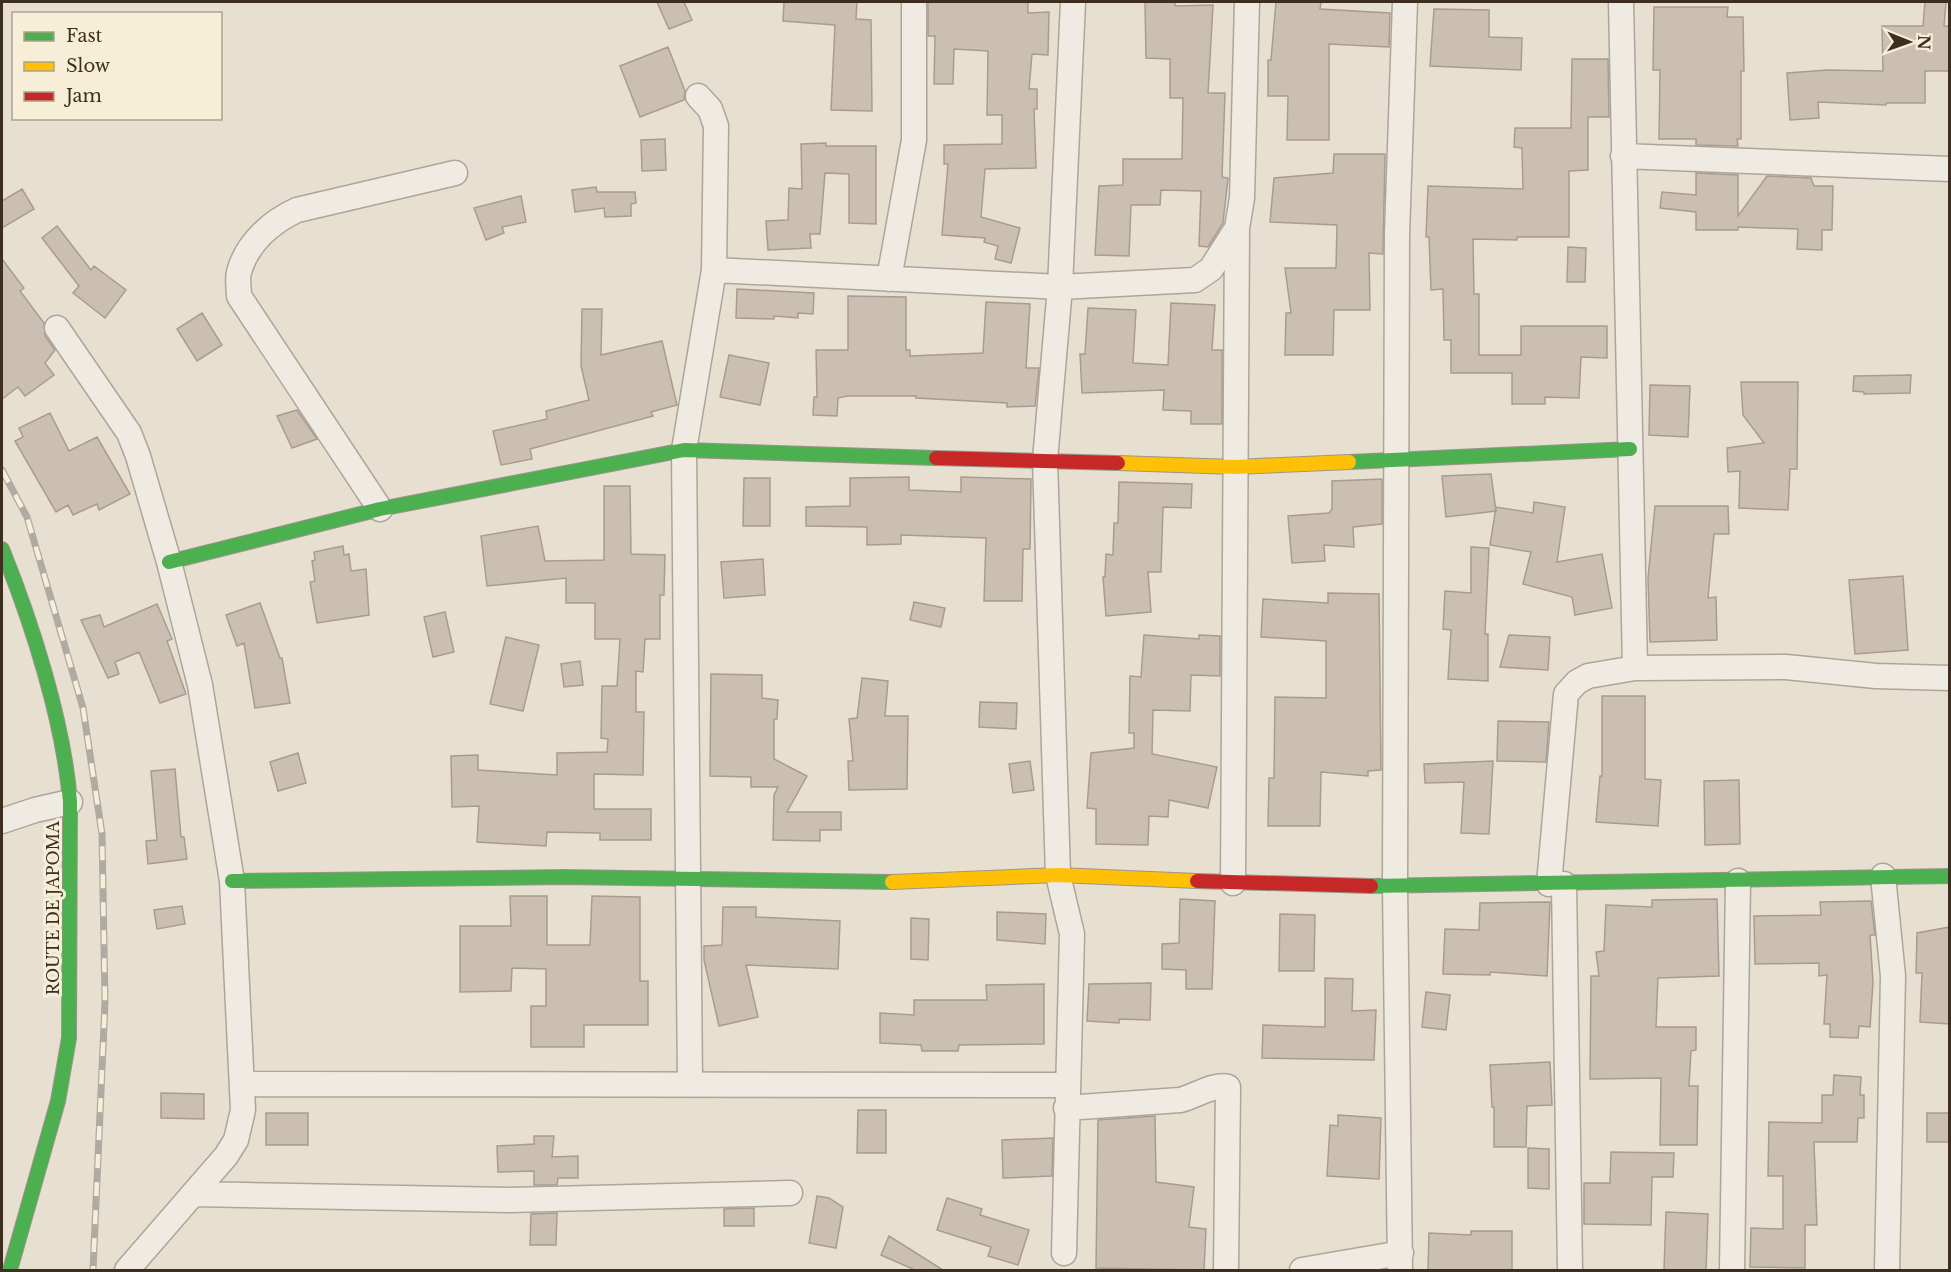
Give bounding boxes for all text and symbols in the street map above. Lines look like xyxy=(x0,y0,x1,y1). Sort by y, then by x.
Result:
legend xyxy=(12,12,222,120)
north arrow xyxy=(1879,12,1939,72)
text: Fast xyxy=(66,25,103,47)
text: N xyxy=(1914,35,1934,50)
text: Slow xyxy=(66,55,111,77)
text: Jam xyxy=(64,85,102,107)
street label: ROUTE DE JAPOMA xyxy=(43,820,63,995)

